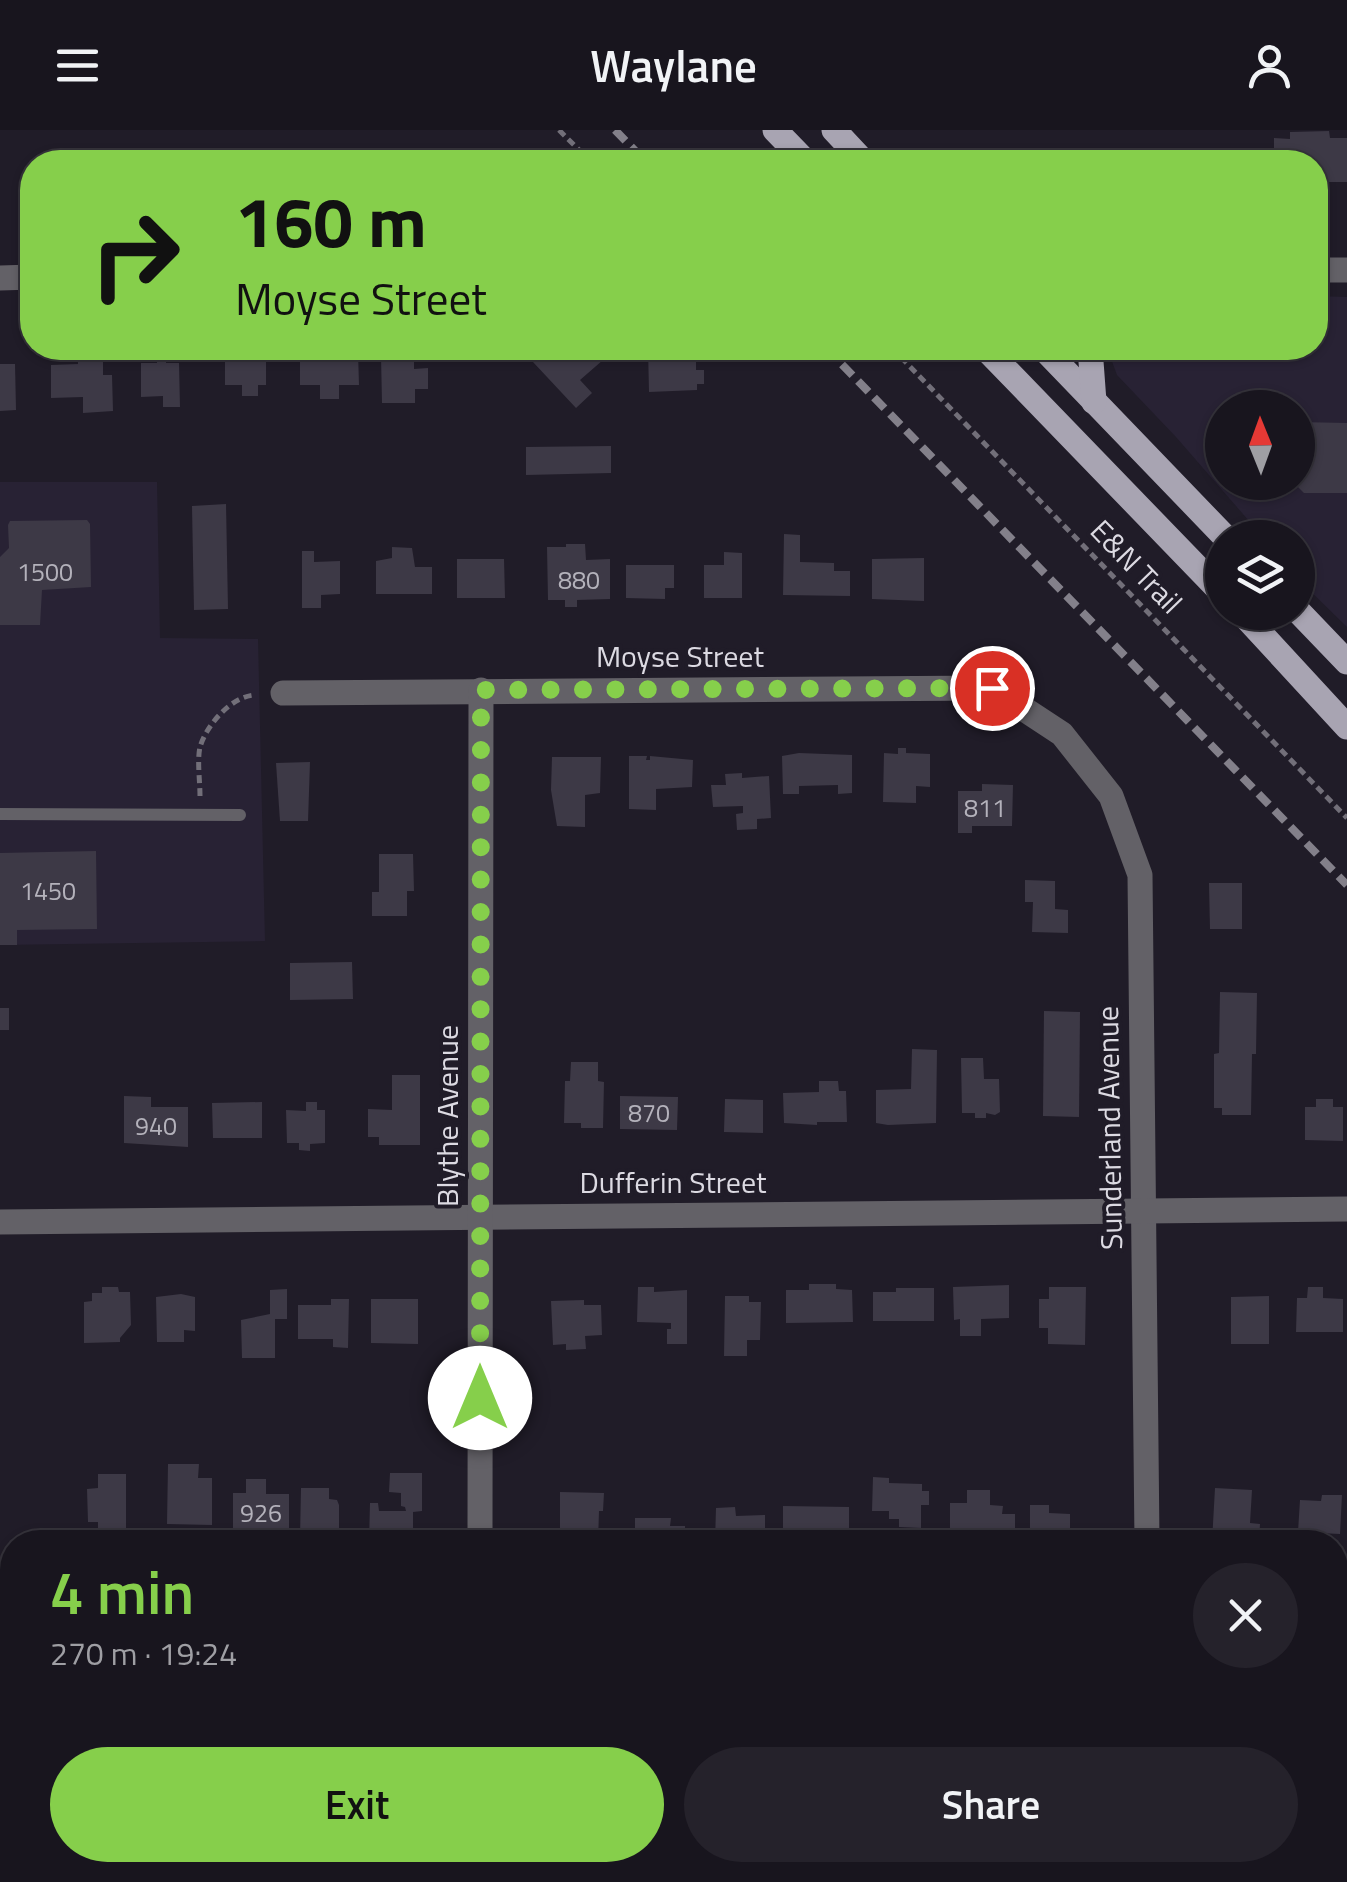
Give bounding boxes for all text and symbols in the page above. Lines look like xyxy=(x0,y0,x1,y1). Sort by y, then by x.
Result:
text: Waylane xyxy=(590,31,757,99)
icon: menu xyxy=(50,38,105,93)
icon: person xyxy=(1242,38,1297,93)
text: 160 m xyxy=(235,168,427,274)
icon: right xyxy=(70,190,200,320)
text: Moyse Street xyxy=(235,264,487,332)
north arrow xyxy=(1205,390,1315,500)
map controls xyxy=(1205,390,1315,630)
street label: E&N Trail xyxy=(1080,509,1194,624)
button: layers xyxy=(1205,520,1315,630)
house number: 1500 xyxy=(17,553,73,591)
house number: 880 xyxy=(558,561,600,599)
street label: Moyse Street xyxy=(596,633,764,679)
pin xyxy=(950,646,1035,731)
icon: arrive xyxy=(965,661,1020,716)
house number: 811 xyxy=(964,789,1006,827)
house number: 1450 xyxy=(20,872,76,910)
street label: Sunderland Avenue xyxy=(1084,1006,1134,1250)
street label: Blythe Avenue xyxy=(424,1025,470,1207)
house number: 870 xyxy=(628,1094,670,1132)
house number: 940 xyxy=(135,1107,177,1145)
street label: Dufferin Street xyxy=(579,1159,767,1205)
position arrow xyxy=(428,1346,532,1450)
house number: 926 xyxy=(240,1494,282,1532)
text: 4 min xyxy=(50,1546,194,1637)
button: close xyxy=(1193,1563,1298,1668)
text: 270 m · 19:24 xyxy=(50,1629,237,1677)
button: Exit xyxy=(50,1747,664,1862)
button: Share xyxy=(684,1747,1298,1862)

